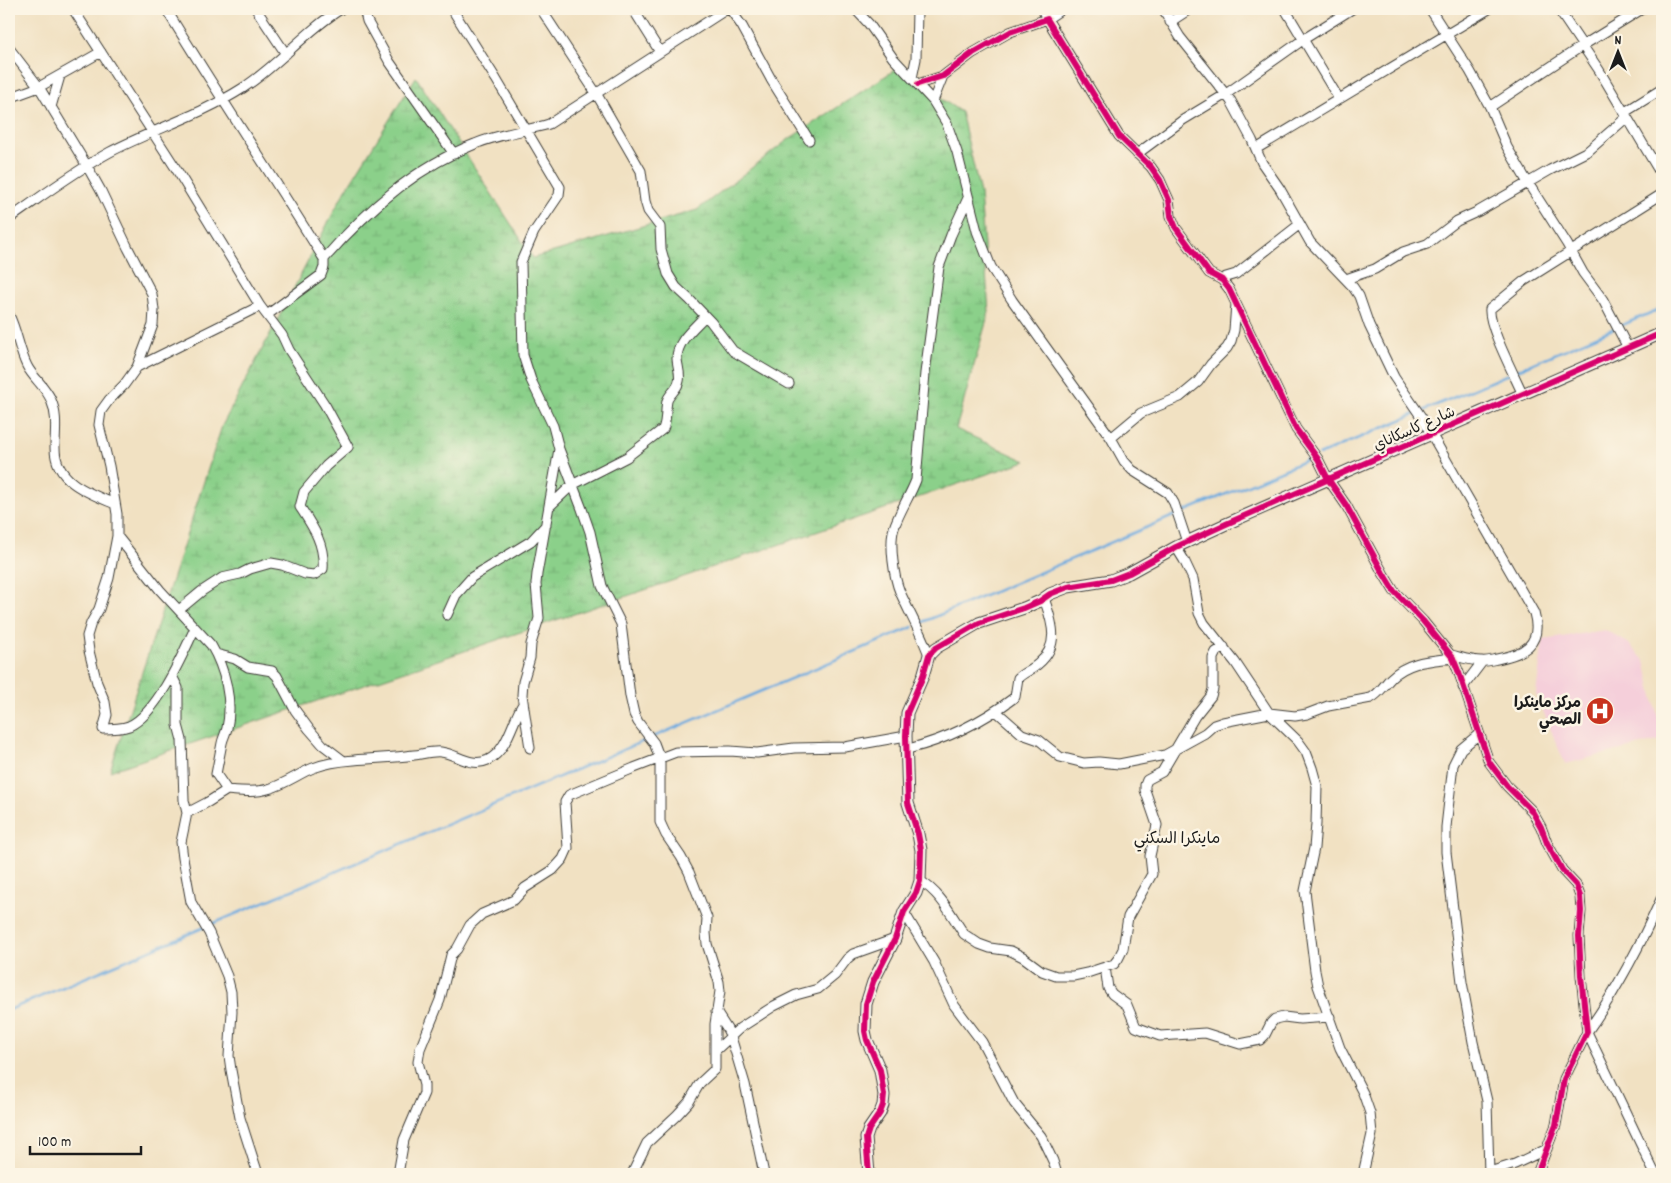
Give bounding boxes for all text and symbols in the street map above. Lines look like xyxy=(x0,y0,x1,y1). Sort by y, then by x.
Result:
north arrow xyxy=(1594,28,1644,78)
text: N xyxy=(1615,31,1622,51)
street label: شارع كاسكاناي xyxy=(1370,402,1459,458)
place label: مركز ماينكرا الصحي xyxy=(1514,693,1581,733)
hospital icon: مركز ماينكرا الصحي xyxy=(1585,696,1615,726)
district label: ماينكرا السكني xyxy=(1134,828,1220,852)
scale bar xyxy=(30,1123,141,1155)
text: 100 m xyxy=(38,1132,71,1154)

